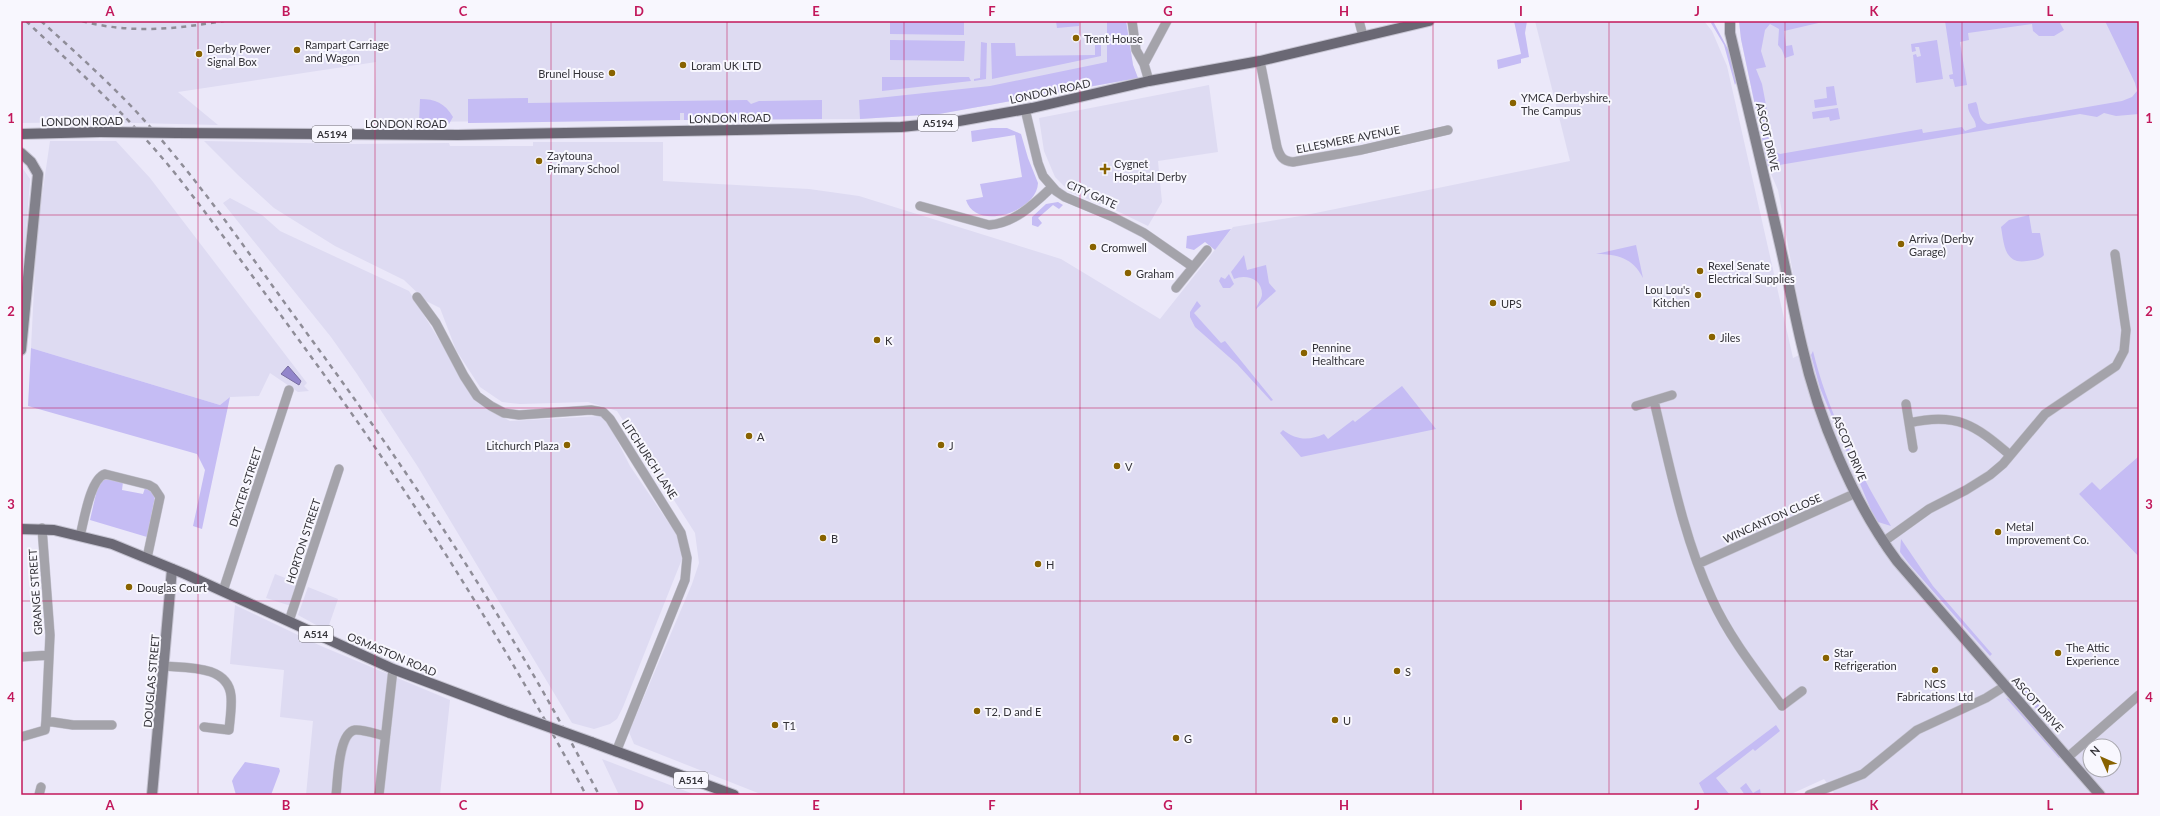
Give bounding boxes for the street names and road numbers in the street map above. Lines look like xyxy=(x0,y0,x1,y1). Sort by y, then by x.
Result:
street label: LONDON ROAD xyxy=(1008,76,1092,106)
street label: ASCOT DRIVE xyxy=(1754,101,1782,173)
street label: LONDON ROAD xyxy=(689,111,771,125)
street label: LONDON ROAD xyxy=(41,114,123,128)
road number: A5194 xyxy=(918,115,958,131)
street label: LONDON ROAD xyxy=(365,117,447,130)
street label: ELLESMERE AVENUE xyxy=(1295,123,1401,155)
road number: A5194 xyxy=(312,126,352,142)
street label: CITY GATE xyxy=(1065,177,1119,211)
street label: ASCOT DRIVE xyxy=(1830,413,1870,483)
street label: LITCHURCH LANE xyxy=(620,417,680,501)
street label: DEXTER STREET xyxy=(226,445,264,528)
street label: WINCANTON CLOSE xyxy=(1721,491,1823,545)
street label: HORTON STREET xyxy=(283,496,323,585)
street label: GRANGE STREET xyxy=(25,548,45,636)
road number: A514 xyxy=(299,626,333,642)
street label: OSMASTON ROAD xyxy=(345,629,439,679)
street label: DOUGLAS STREET xyxy=(140,633,162,728)
street label: ASCOT DRIVE xyxy=(2010,674,2066,734)
road number: A514 xyxy=(674,772,708,788)

